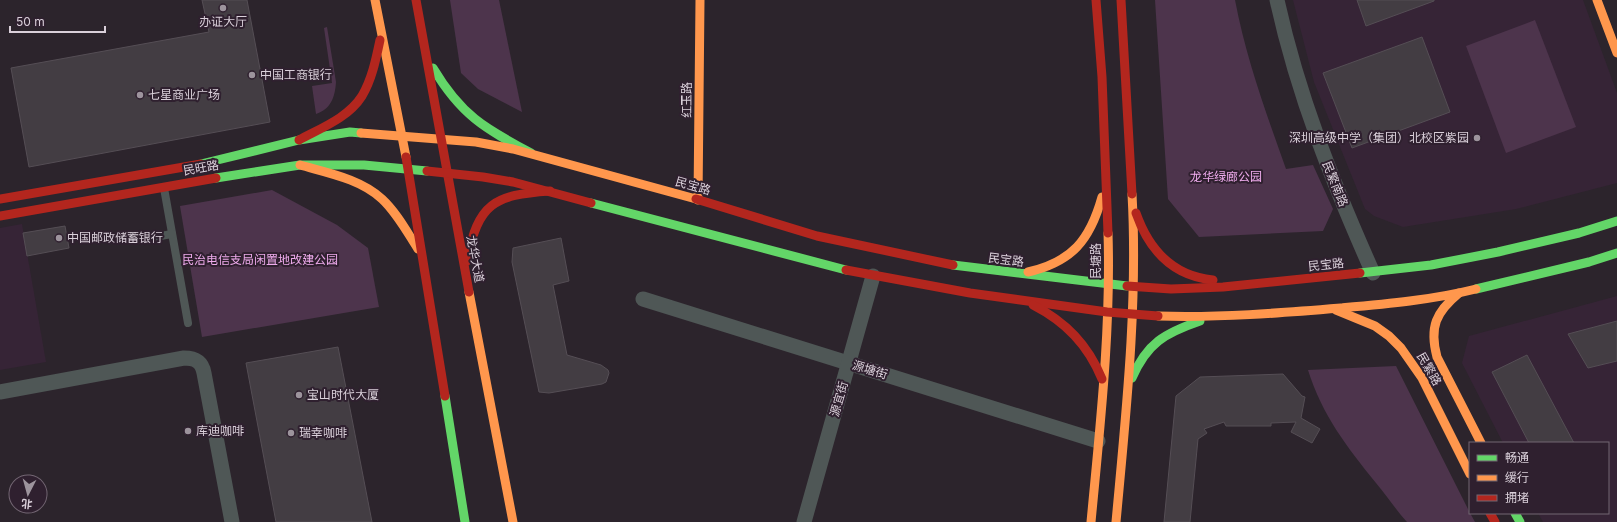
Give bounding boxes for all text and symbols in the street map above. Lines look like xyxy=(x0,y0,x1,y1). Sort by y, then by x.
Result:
marker: 办证大厅 xyxy=(218,3,228,13)
scale bar xyxy=(10,8,105,34)
text: 50 m xyxy=(16,14,45,29)
place label: 办证大厅 xyxy=(199,14,247,29)
place label: 中国工商银行 xyxy=(260,67,332,82)
marker: 中国工商银行 xyxy=(247,70,257,80)
street label: 红玉路 xyxy=(679,82,694,118)
place label: 七星商业广场 xyxy=(148,87,220,102)
marker: 七星商业广场 xyxy=(135,90,145,100)
place label: 深圳高级中学（集团）北校区紫园 xyxy=(1289,130,1469,145)
marker: 深圳高级中学（集团）北校区紫园 xyxy=(1472,133,1482,143)
street label: 民旺路 xyxy=(182,157,220,178)
street label: 民繁南路 xyxy=(1320,159,1351,209)
park label: 龙华绿廊公园 xyxy=(1190,169,1262,184)
street label: 民宝路 xyxy=(674,173,713,198)
place label: 中国邮政储蓄银行 xyxy=(67,230,163,245)
marker: 中国邮政储蓄银行 xyxy=(54,233,64,243)
street label: 龙华大道 xyxy=(464,234,487,284)
street label: 民塘路 xyxy=(1088,243,1103,279)
street label: 民宝路 xyxy=(987,250,1025,269)
park label: 民治电信支局闲置地改建公园 xyxy=(182,252,338,267)
street label: 民宝路 xyxy=(1307,255,1345,274)
street label: 民繁路 xyxy=(1414,349,1445,388)
street label: 源塘街 xyxy=(851,357,890,382)
street label: 源宜街 xyxy=(826,379,851,418)
place label: 宝山时代大厦 xyxy=(307,387,379,402)
marker: 宝山时代大厦 xyxy=(294,390,304,400)
place label: 库迪咖啡 xyxy=(196,423,244,438)
place label: 瑞幸咖啡 xyxy=(299,425,347,440)
marker: 库迪咖啡 xyxy=(183,426,193,436)
marker: 瑞幸咖啡 xyxy=(286,428,296,438)
legend xyxy=(1469,442,1609,514)
text: 畅通 xyxy=(1505,450,1529,465)
text: 缓行 xyxy=(1505,470,1529,485)
north arrow xyxy=(8,474,48,514)
text: 拥堵 xyxy=(1505,490,1529,505)
text: 北 xyxy=(21,496,33,511)

